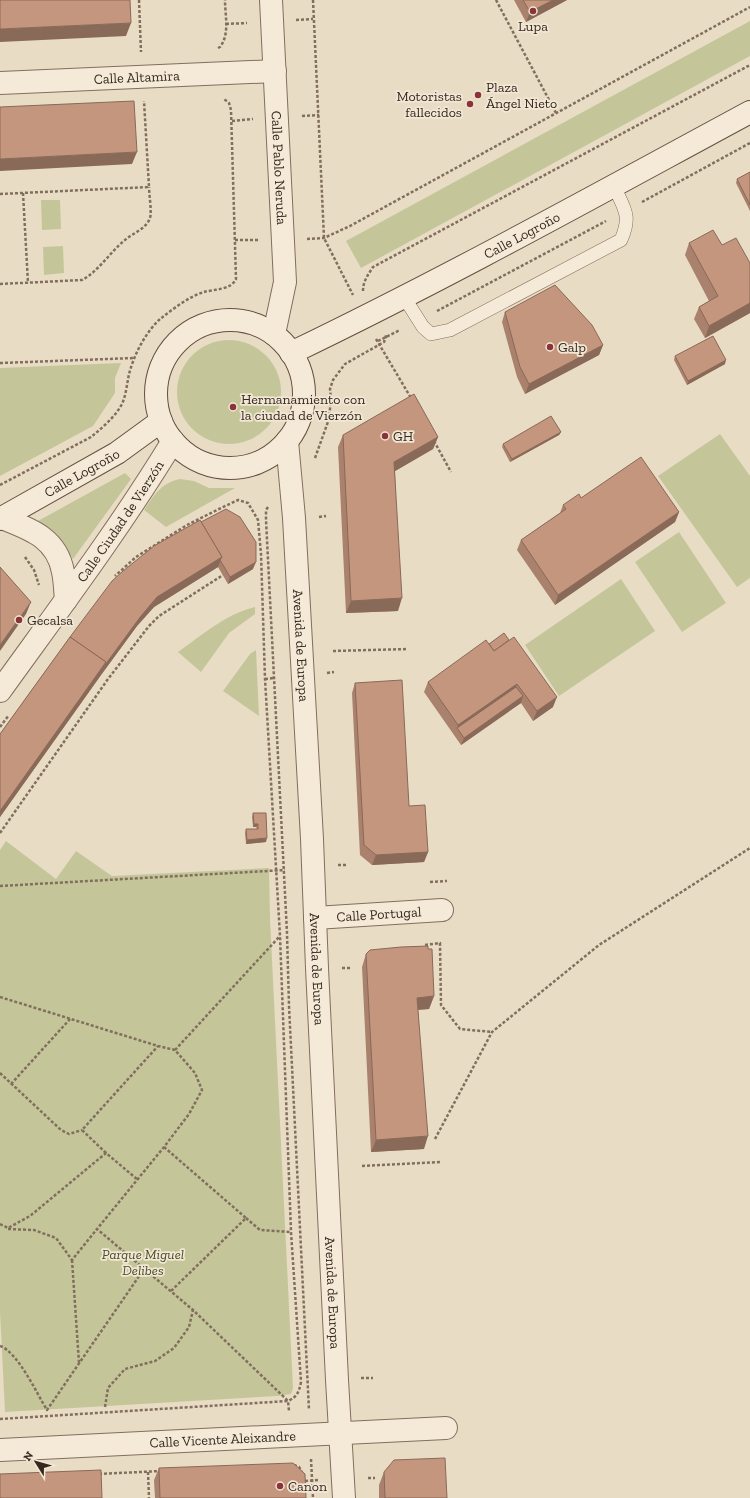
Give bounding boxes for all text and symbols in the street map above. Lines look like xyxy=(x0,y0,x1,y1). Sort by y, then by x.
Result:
marker: Lupa xyxy=(528,6,538,16)
place label: Lupa xyxy=(518,18,548,35)
street label: Calle Altamira xyxy=(94,67,181,88)
place label: Plaza Ángel Nieto xyxy=(486,79,557,112)
place label: Motoristas fallecidos xyxy=(396,88,462,121)
marker: Plaza Ángel Nieto xyxy=(473,90,483,100)
marker: Motoristas fallecidos xyxy=(465,99,475,109)
street label: Calle Pablo Neruda xyxy=(268,110,290,226)
street label: Calle Logroño xyxy=(481,208,563,263)
place label: Galp xyxy=(558,339,586,356)
marker: Galp xyxy=(545,342,555,352)
place label: Hermanamiento con la ciudad de Vierzón xyxy=(241,391,365,424)
marker: Hermanamiento con la ciudad de Vierzón xyxy=(228,402,238,412)
place label: GH xyxy=(393,428,413,445)
marker: GH xyxy=(380,431,390,441)
street label: Calle Logroño xyxy=(41,445,123,501)
street label: Calle Ciudad de Vierzón xyxy=(73,458,168,586)
street label: Avenida de Europa xyxy=(289,589,312,702)
place label: Gecalsa xyxy=(27,612,73,629)
marker: Gecalsa xyxy=(14,615,24,625)
street label: Calle Portugal xyxy=(336,903,422,926)
street label: Avenida de Europa xyxy=(306,913,328,1026)
street label: Avenida de Europa xyxy=(321,1236,343,1350)
park label: Parque Miguel Delibes xyxy=(102,1246,184,1279)
street label: Calle Vicente Aleixandre xyxy=(149,1427,297,1452)
north arrow xyxy=(16,1442,56,1482)
text: N xyxy=(21,1449,37,1464)
place label: Canon xyxy=(288,1478,327,1495)
marker: Canon xyxy=(275,1481,285,1491)

